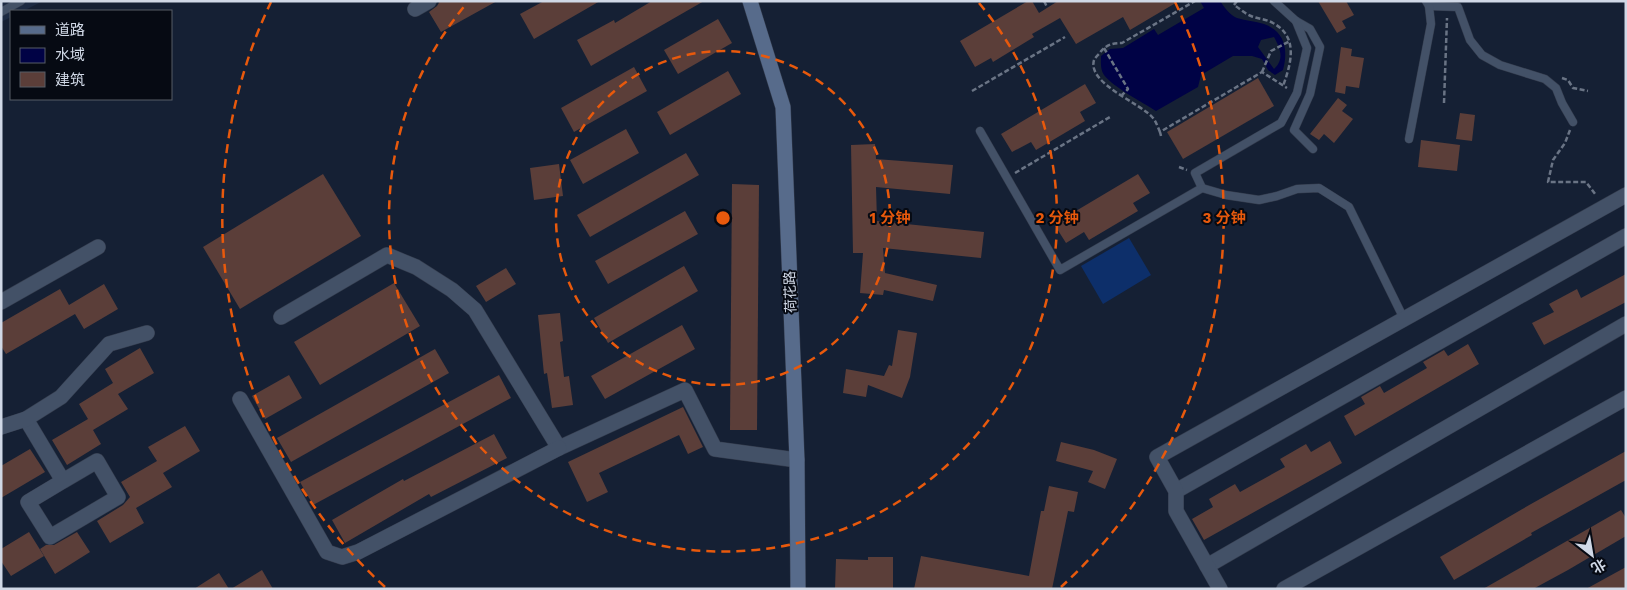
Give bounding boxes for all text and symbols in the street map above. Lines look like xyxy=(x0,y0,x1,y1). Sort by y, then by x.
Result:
legend xyxy=(10,10,172,100)
text: 道路 xyxy=(55,21,85,39)
text: 水域 xyxy=(55,46,85,64)
text: 建筑 xyxy=(55,71,85,89)
centre of rings xyxy=(714,209,732,227)
text: 1 分钟 xyxy=(870,209,910,227)
text: 2 分钟 xyxy=(1035,209,1079,227)
text: 3 分钟 xyxy=(1202,209,1246,227)
street label: 荷花路 xyxy=(781,271,799,313)
north arrow xyxy=(1567,530,1617,580)
text: 北 xyxy=(1589,556,1609,577)

